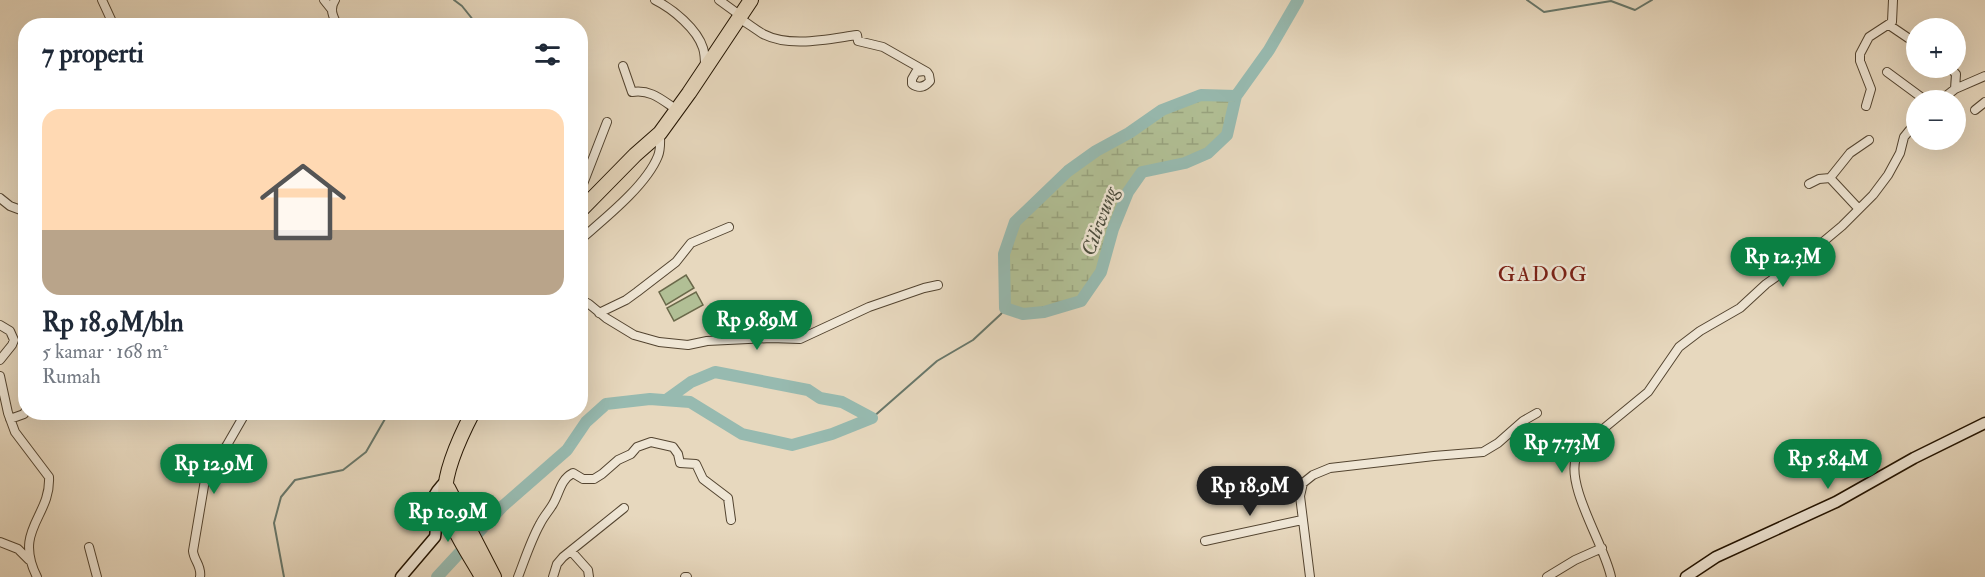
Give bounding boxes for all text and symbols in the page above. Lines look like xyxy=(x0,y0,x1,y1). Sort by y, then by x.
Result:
map controls xyxy=(1906,18,1966,150)
button: + xyxy=(1906,18,1966,78)
text: 7 properti xyxy=(42,38,144,70)
icon: filters xyxy=(531,38,564,71)
button: − xyxy=(1906,90,1966,150)
icon: home xyxy=(249,148,357,256)
water label: Ciliwung xyxy=(1076,182,1124,259)
pin: Rp 12.3M xyxy=(1721,237,1845,288)
text: Rp 12.3M xyxy=(1745,244,1821,269)
district label: GADOG xyxy=(1498,261,1588,288)
pin: Rp 9.89M xyxy=(695,300,819,351)
text: Rp 18.9M/bln xyxy=(42,307,184,339)
text: Rp 9.89M xyxy=(716,307,798,332)
text: 5 kamar · 168 m² xyxy=(42,339,168,364)
text: Rumah xyxy=(42,364,101,389)
pin: Rp 7.73M xyxy=(1500,423,1624,474)
text: Rp 7.73M xyxy=(1524,430,1600,455)
pin: Rp 5.84M xyxy=(1766,439,1890,490)
pin: Rp 12.9M xyxy=(152,444,276,495)
text: Rp 5.84M xyxy=(1788,446,1868,471)
text: Rp 12.9M xyxy=(174,451,254,476)
pin: Rp 18.9M xyxy=(1188,466,1312,517)
text: Rp 18.9M xyxy=(1211,473,1289,498)
pin: Rp 10.9M xyxy=(386,492,510,543)
text: Rp 10.9M xyxy=(408,499,488,524)

